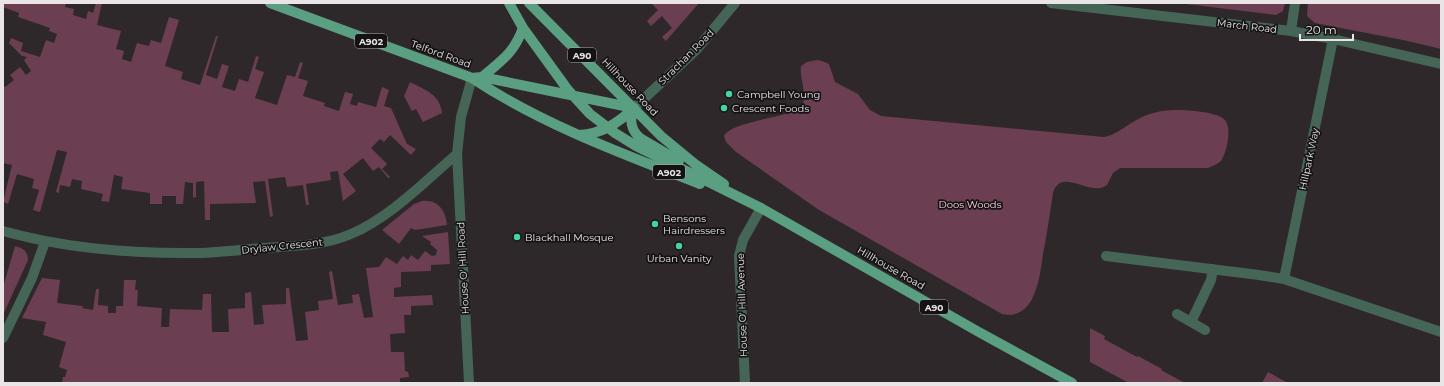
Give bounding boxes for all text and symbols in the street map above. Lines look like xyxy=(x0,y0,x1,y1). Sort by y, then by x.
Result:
street label: March Road xyxy=(1216,16,1278,36)
scale bar xyxy=(1300,16,1353,42)
text: 20 m xyxy=(1306,22,1337,37)
street label: Strachan Road xyxy=(655,26,717,88)
road number: A902 xyxy=(355,34,387,48)
street label: Telford Road xyxy=(409,37,473,71)
road number: A90 xyxy=(568,48,596,62)
street label: Hillhouse Road xyxy=(599,55,661,119)
place label: Campbell Young xyxy=(737,88,820,101)
marker: Campbell Young xyxy=(724,89,734,99)
place label: Crescent Foods xyxy=(732,102,809,115)
marker: Crescent Foods xyxy=(719,103,729,113)
street label: Hillpark Way xyxy=(1296,126,1322,191)
road number: A902 xyxy=(653,165,685,179)
park label: Doos Woods xyxy=(938,198,1002,211)
place label: Bensons Hairdressers xyxy=(663,212,725,237)
marker: Bensons Hairdressers xyxy=(650,219,660,229)
street label: House O' Hill Road xyxy=(454,221,472,315)
place label: Blackhall Mosque xyxy=(525,231,614,244)
marker: Blackhall Mosque xyxy=(512,232,522,242)
street label: Drylaw Crescent xyxy=(241,235,323,257)
marker: Urban Vanity xyxy=(674,241,684,251)
street label: Hillhouse Road xyxy=(855,243,927,293)
place label: Urban Vanity xyxy=(647,252,712,265)
street label: House O' Hill Avenue xyxy=(734,253,750,357)
road number: A90 xyxy=(920,300,948,314)

